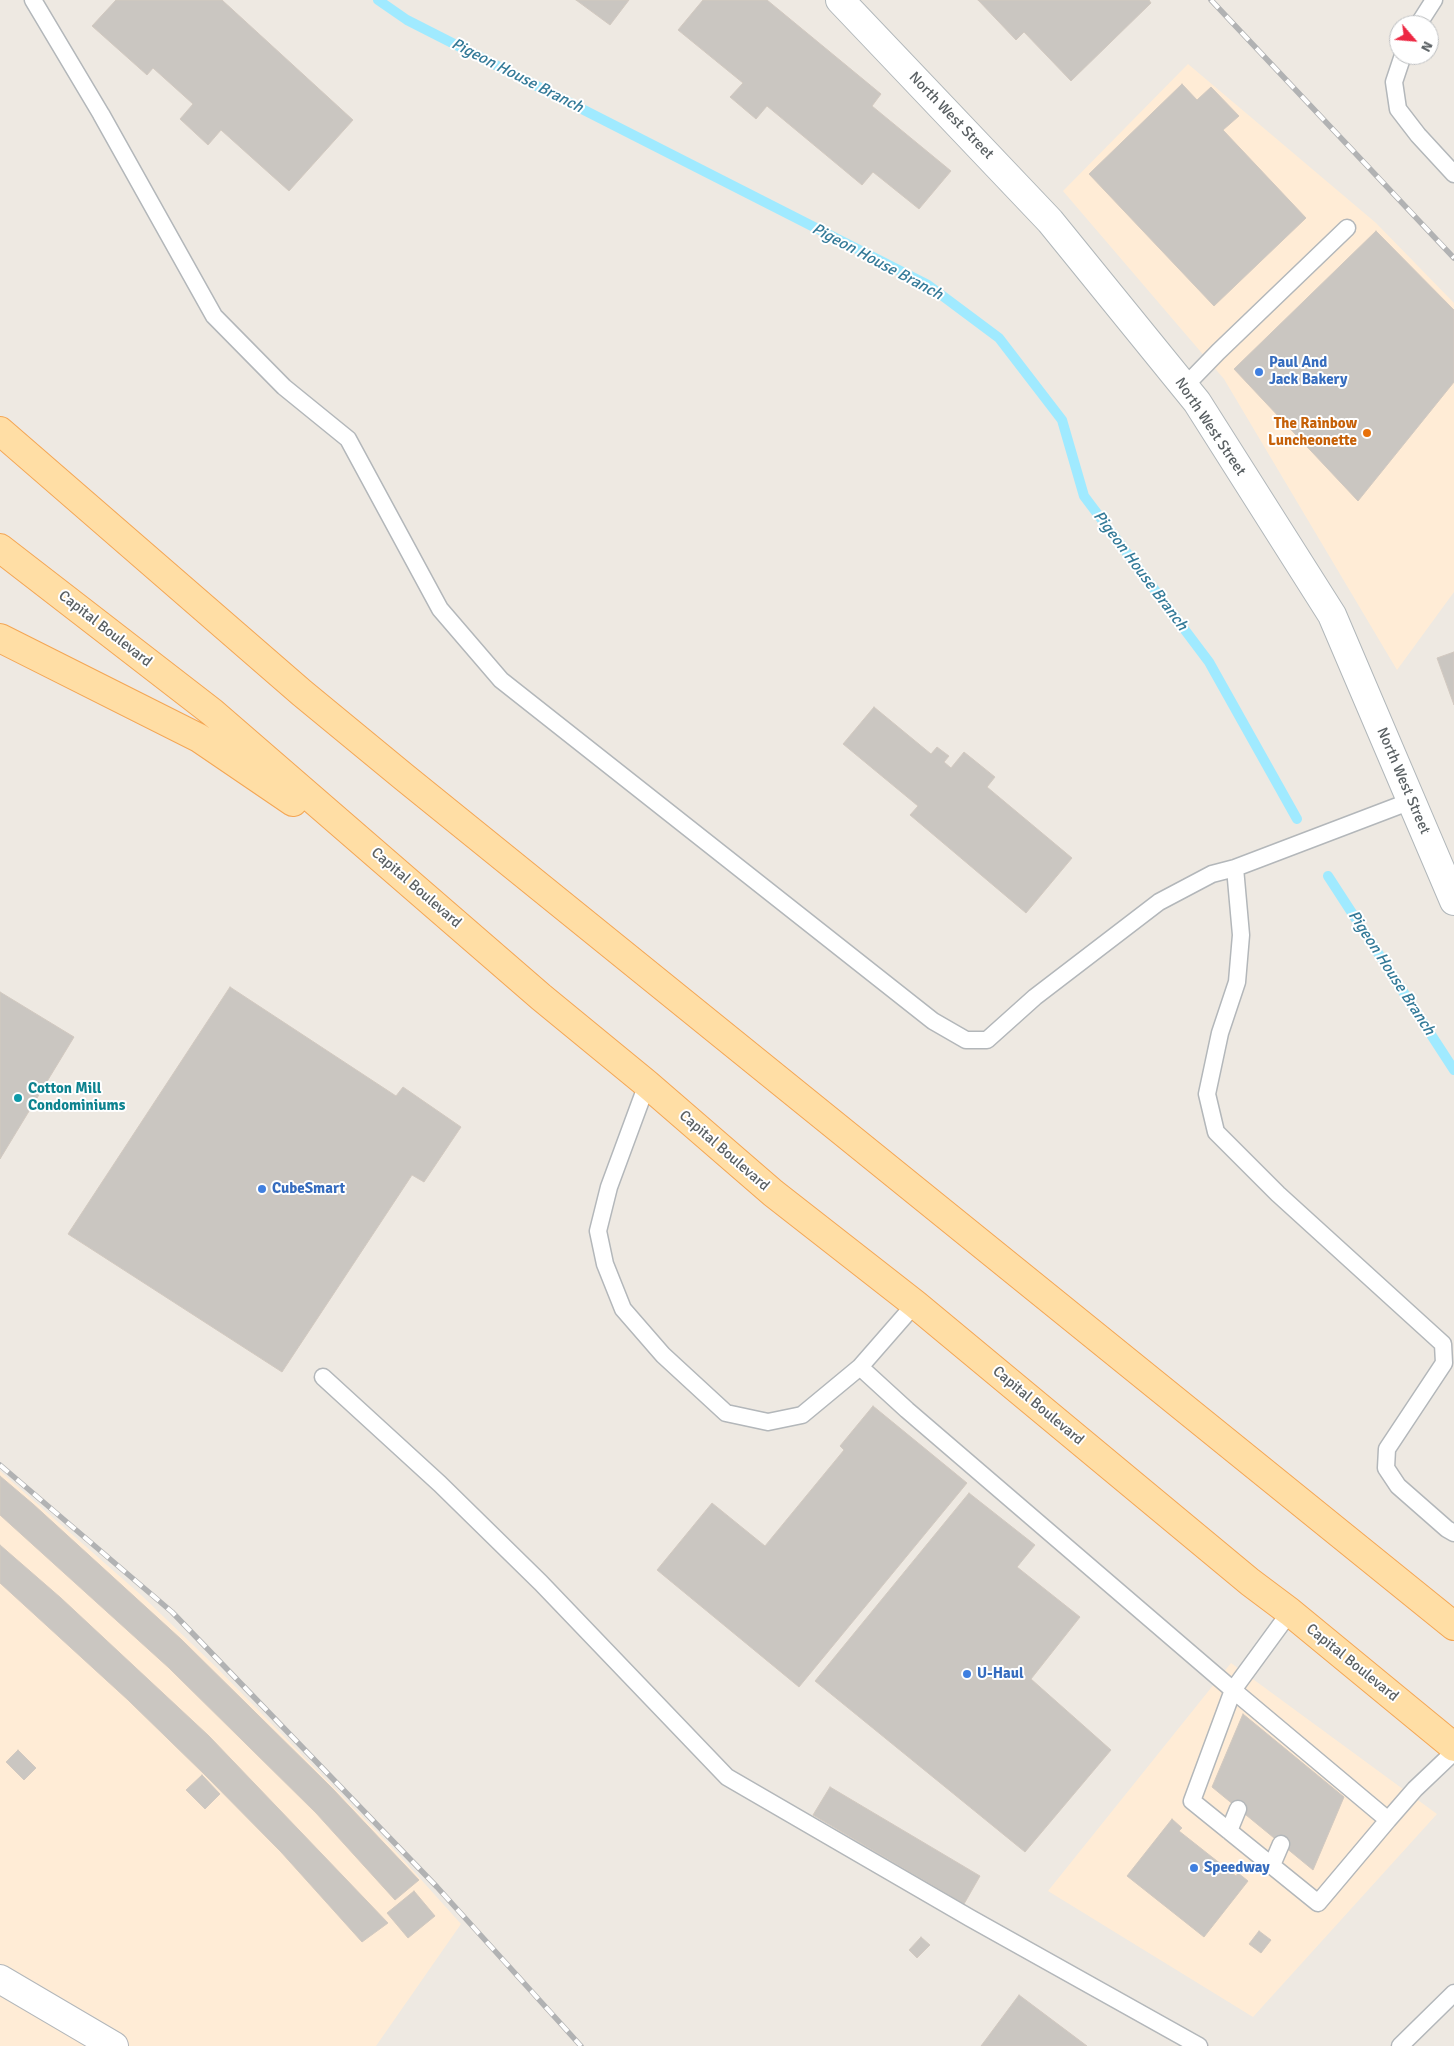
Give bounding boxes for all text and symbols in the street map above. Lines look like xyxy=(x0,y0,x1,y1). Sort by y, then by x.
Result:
north arrow xyxy=(1389,15,1439,65)
water label: Pigeon House Branch xyxy=(448,34,586,118)
text: N xyxy=(1417,38,1437,55)
street label: North West Street xyxy=(905,69,997,163)
water label: Pigeon House Branch xyxy=(808,219,946,305)
place label: Paul And Jack Bakery xyxy=(1269,354,1348,389)
marker: Paul And Jack Bakery xyxy=(1253,366,1265,378)
street label: North West Street xyxy=(1171,375,1249,479)
place label: The Rainbow Luncheonette xyxy=(1268,415,1357,450)
marker: The Rainbow Luncheonette xyxy=(1361,427,1373,439)
water label: Pigeon House Branch xyxy=(1089,507,1191,635)
street label: Capital Boulevard xyxy=(55,587,155,671)
street label: North West Street xyxy=(1372,725,1434,837)
street label: Capital Boulevard xyxy=(367,844,465,932)
water label: Pigeon House Branch xyxy=(1343,907,1439,1039)
place label: Cotton Mill Condominiums xyxy=(28,1080,125,1115)
marker: Cotton Mill Condominiums xyxy=(12,1092,24,1104)
street label: Capital Boulevard xyxy=(675,1107,773,1195)
place label: CubeSmart xyxy=(272,1180,345,1198)
marker: CubeSmart xyxy=(256,1183,268,1195)
street label: Capital Boulevard xyxy=(989,1363,1087,1449)
street label: Capital Boulevard xyxy=(1302,1620,1402,1706)
place label: U-Haul xyxy=(977,1665,1024,1683)
marker: U-Haul xyxy=(961,1668,973,1680)
place label: Speedway xyxy=(1204,1859,1270,1877)
marker: Speedway xyxy=(1188,1862,1200,1874)

